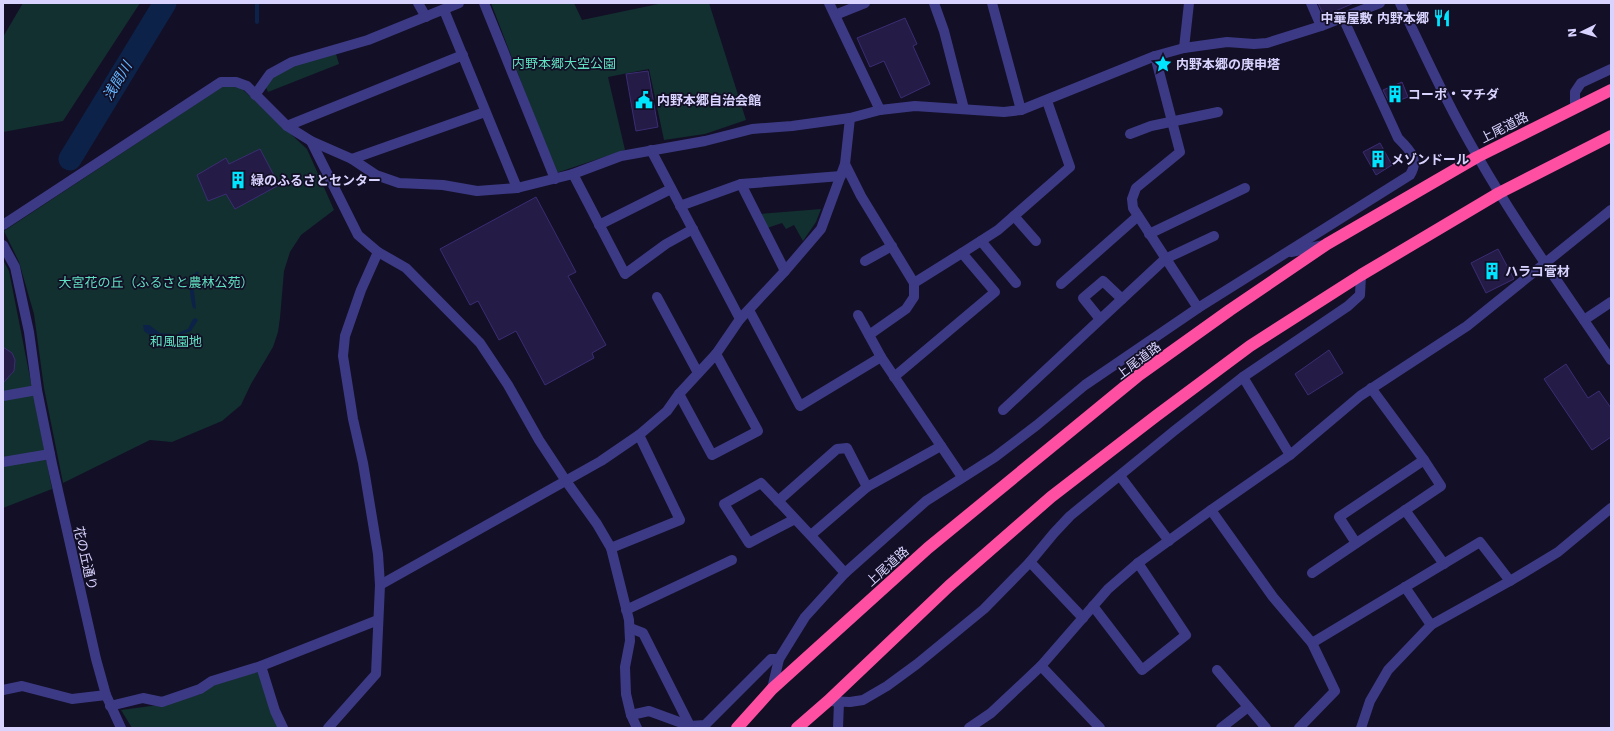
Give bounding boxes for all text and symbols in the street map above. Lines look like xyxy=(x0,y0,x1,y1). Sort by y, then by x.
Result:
restaurant icon: 中華屋敷 内野本郷 xyxy=(1432,8,1452,28)
place label: 中華屋敷 内野本郷 xyxy=(1320,11,1429,26)
north arrow xyxy=(1562,12,1602,52)
text: N xyxy=(1566,28,1579,38)
place icon: 内野本郷の庚申塔 xyxy=(1153,54,1173,74)
park label: 内野本郷大空公園 xyxy=(512,56,616,71)
water label: 浅間川 xyxy=(99,57,136,103)
place label: 内野本郷の庚申塔 xyxy=(1176,57,1280,72)
building icon: コーポ・マチダ xyxy=(1385,84,1405,104)
place label: コーポ・マチダ xyxy=(1408,87,1499,102)
public building icon: 内野本郷自治会館 xyxy=(634,90,654,110)
place label: 内野本郷自治会館 xyxy=(657,93,761,108)
street label: 上尾道路 xyxy=(1478,109,1531,146)
building icon: メゾンドール xyxy=(1368,149,1388,169)
place label: メゾンドール xyxy=(1391,152,1469,167)
building icon: 緑のふるさとセンター xyxy=(228,170,248,190)
place label: 緑のふるさとセンター xyxy=(250,173,381,188)
building icon: ハラコ菅材 xyxy=(1482,261,1502,281)
place label: ハラコ菅材 xyxy=(1505,264,1570,279)
park label: 大宮花の丘（ふるさと農林公苑） xyxy=(58,275,254,290)
park label: 和風園地 xyxy=(150,334,202,349)
street label: 上尾道路 xyxy=(1113,339,1164,382)
street label: 花の丘通り xyxy=(71,525,100,591)
street label: 上尾道路 xyxy=(863,543,912,589)

